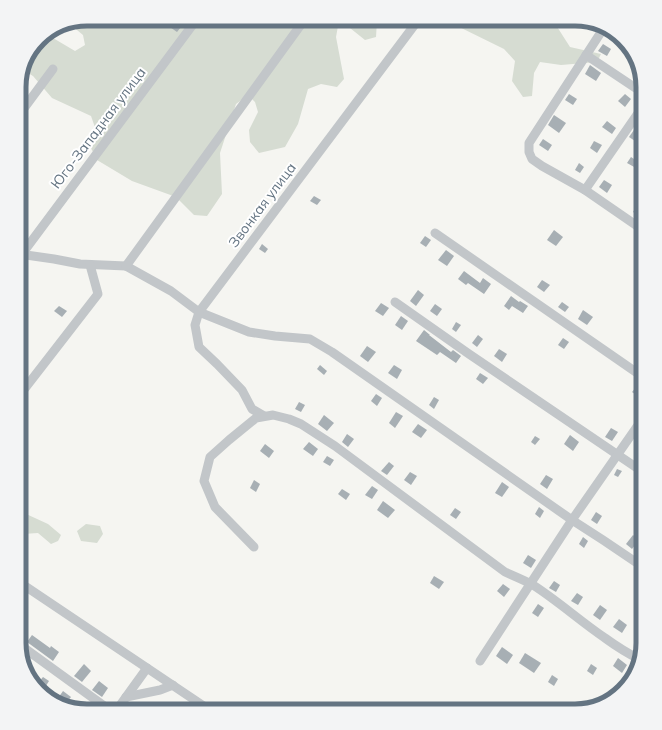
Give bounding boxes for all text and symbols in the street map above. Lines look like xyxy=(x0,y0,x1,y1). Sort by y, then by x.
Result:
street label: Юго-Западная улица xyxy=(46,64,150,192)
street label: Звонкая улица xyxy=(224,159,300,251)

